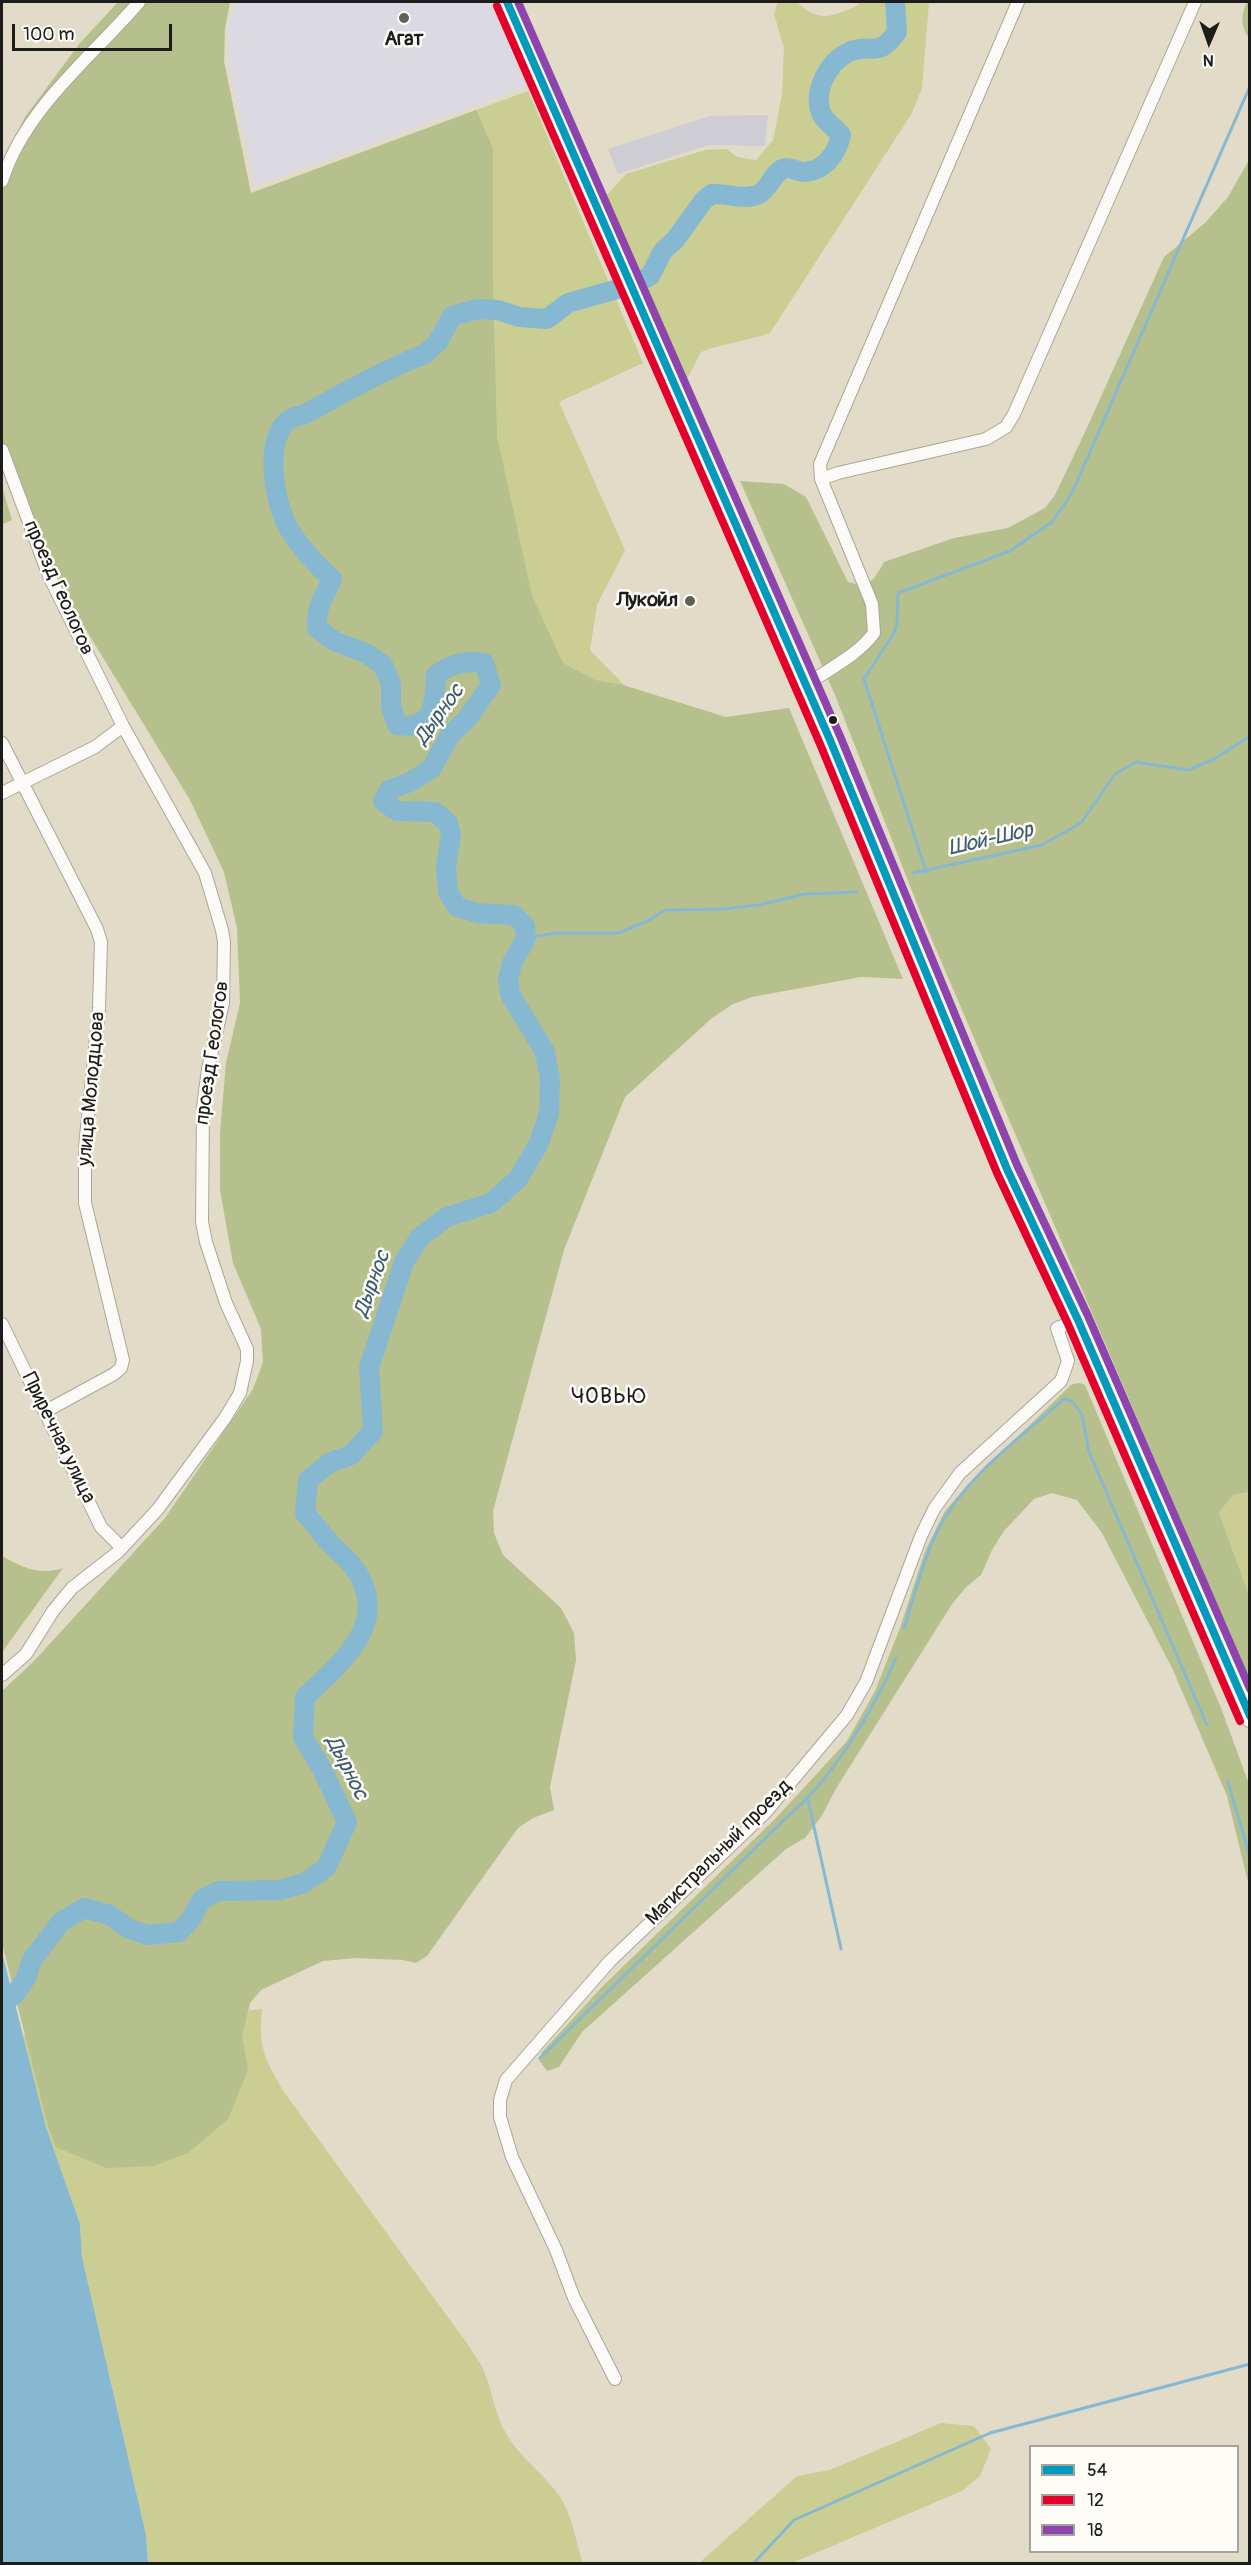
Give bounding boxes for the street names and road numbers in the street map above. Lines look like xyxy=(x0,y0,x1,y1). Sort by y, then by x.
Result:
street label: проезд Геологов xyxy=(18,517,98,659)
street label: проезд Геологов xyxy=(191,980,235,1126)
street label: улица Молодцова xyxy=(73,1011,111,1167)
street label: Приречная улица xyxy=(16,1369,100,1507)
street label: Магистральный проезд xyxy=(641,1775,797,1931)

